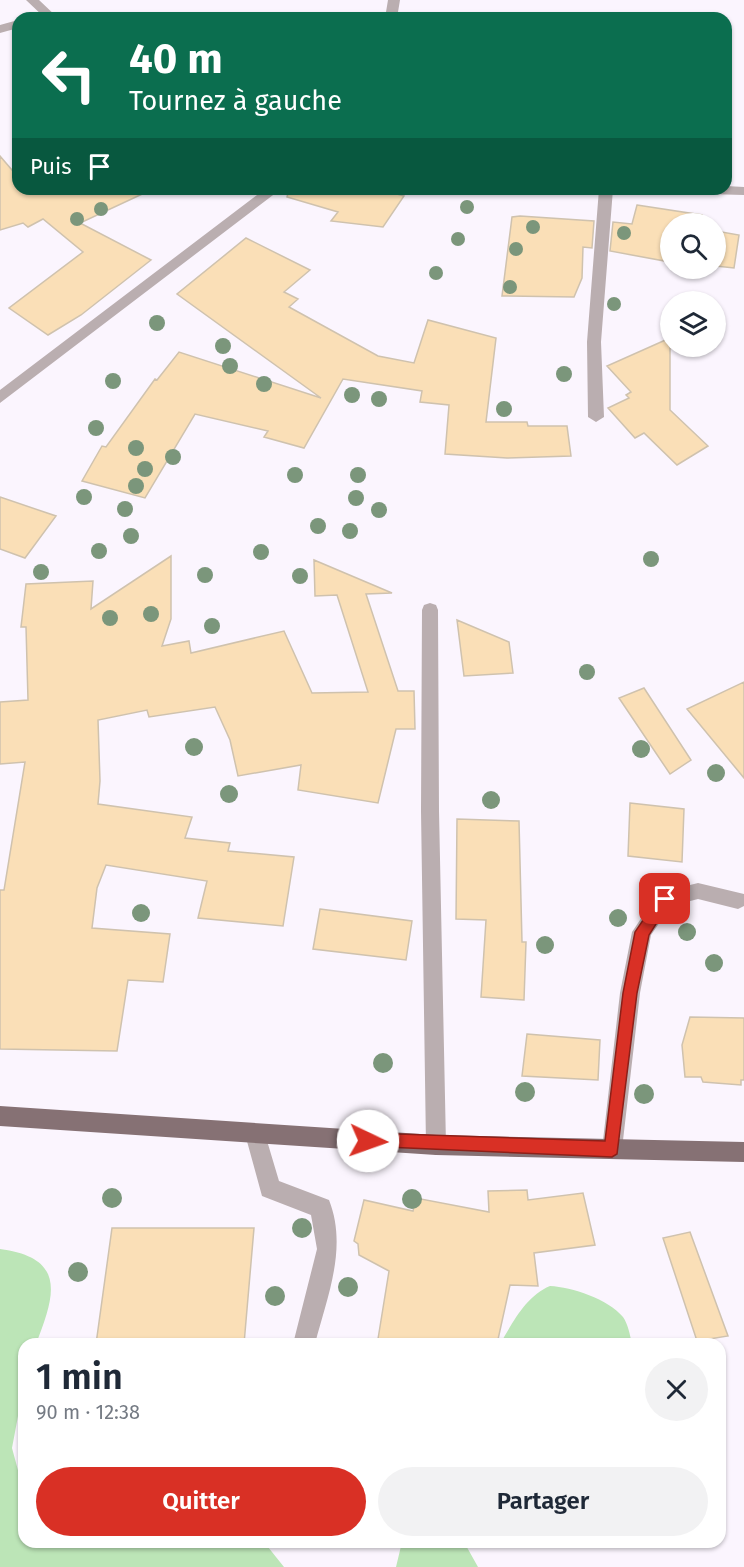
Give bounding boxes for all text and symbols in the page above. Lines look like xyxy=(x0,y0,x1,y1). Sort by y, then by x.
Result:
text: 40 m xyxy=(129,34,223,84)
icon: left xyxy=(30,36,108,114)
text: Tournez à gauche xyxy=(129,85,342,117)
icon: arrive xyxy=(83,150,116,183)
text: Puis xyxy=(30,153,71,180)
map controls xyxy=(660,213,726,357)
button: search xyxy=(660,213,726,279)
button: layers xyxy=(660,291,726,357)
pin xyxy=(639,873,690,924)
icon: arrive xyxy=(648,882,681,915)
position arrow xyxy=(336,1109,400,1173)
text: 1 min xyxy=(36,1355,123,1399)
button: close xyxy=(645,1358,708,1421)
text: 90 m · 12:38 xyxy=(36,1400,140,1424)
button: Quitter xyxy=(36,1467,366,1536)
button: Partager xyxy=(378,1467,708,1536)

